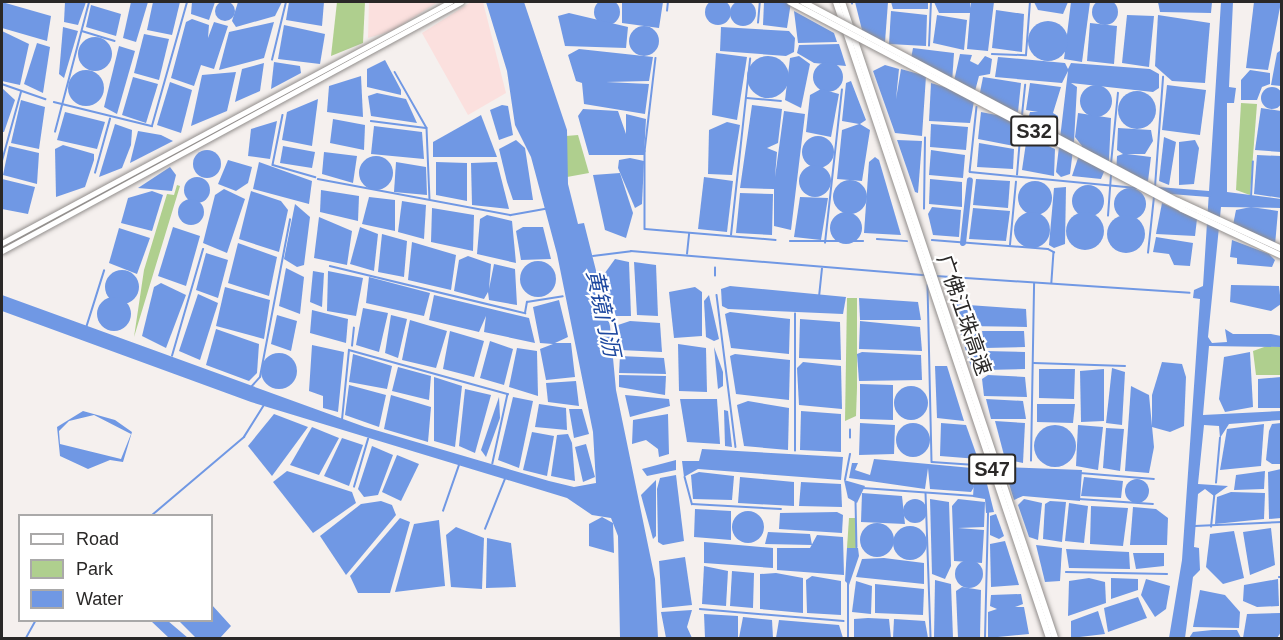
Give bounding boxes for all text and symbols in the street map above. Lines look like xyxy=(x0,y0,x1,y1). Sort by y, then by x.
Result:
road number: S32 xyxy=(1010,114,1058,148)
street label: 广佛江珠高速 xyxy=(932,251,996,379)
water label: 黄镜门沥 xyxy=(581,267,625,359)
road number: S47 xyxy=(968,452,1016,486)
legend xyxy=(18,514,213,622)
text: Road xyxy=(76,529,119,549)
text: Park xyxy=(76,559,113,579)
text: Water xyxy=(76,589,123,609)

